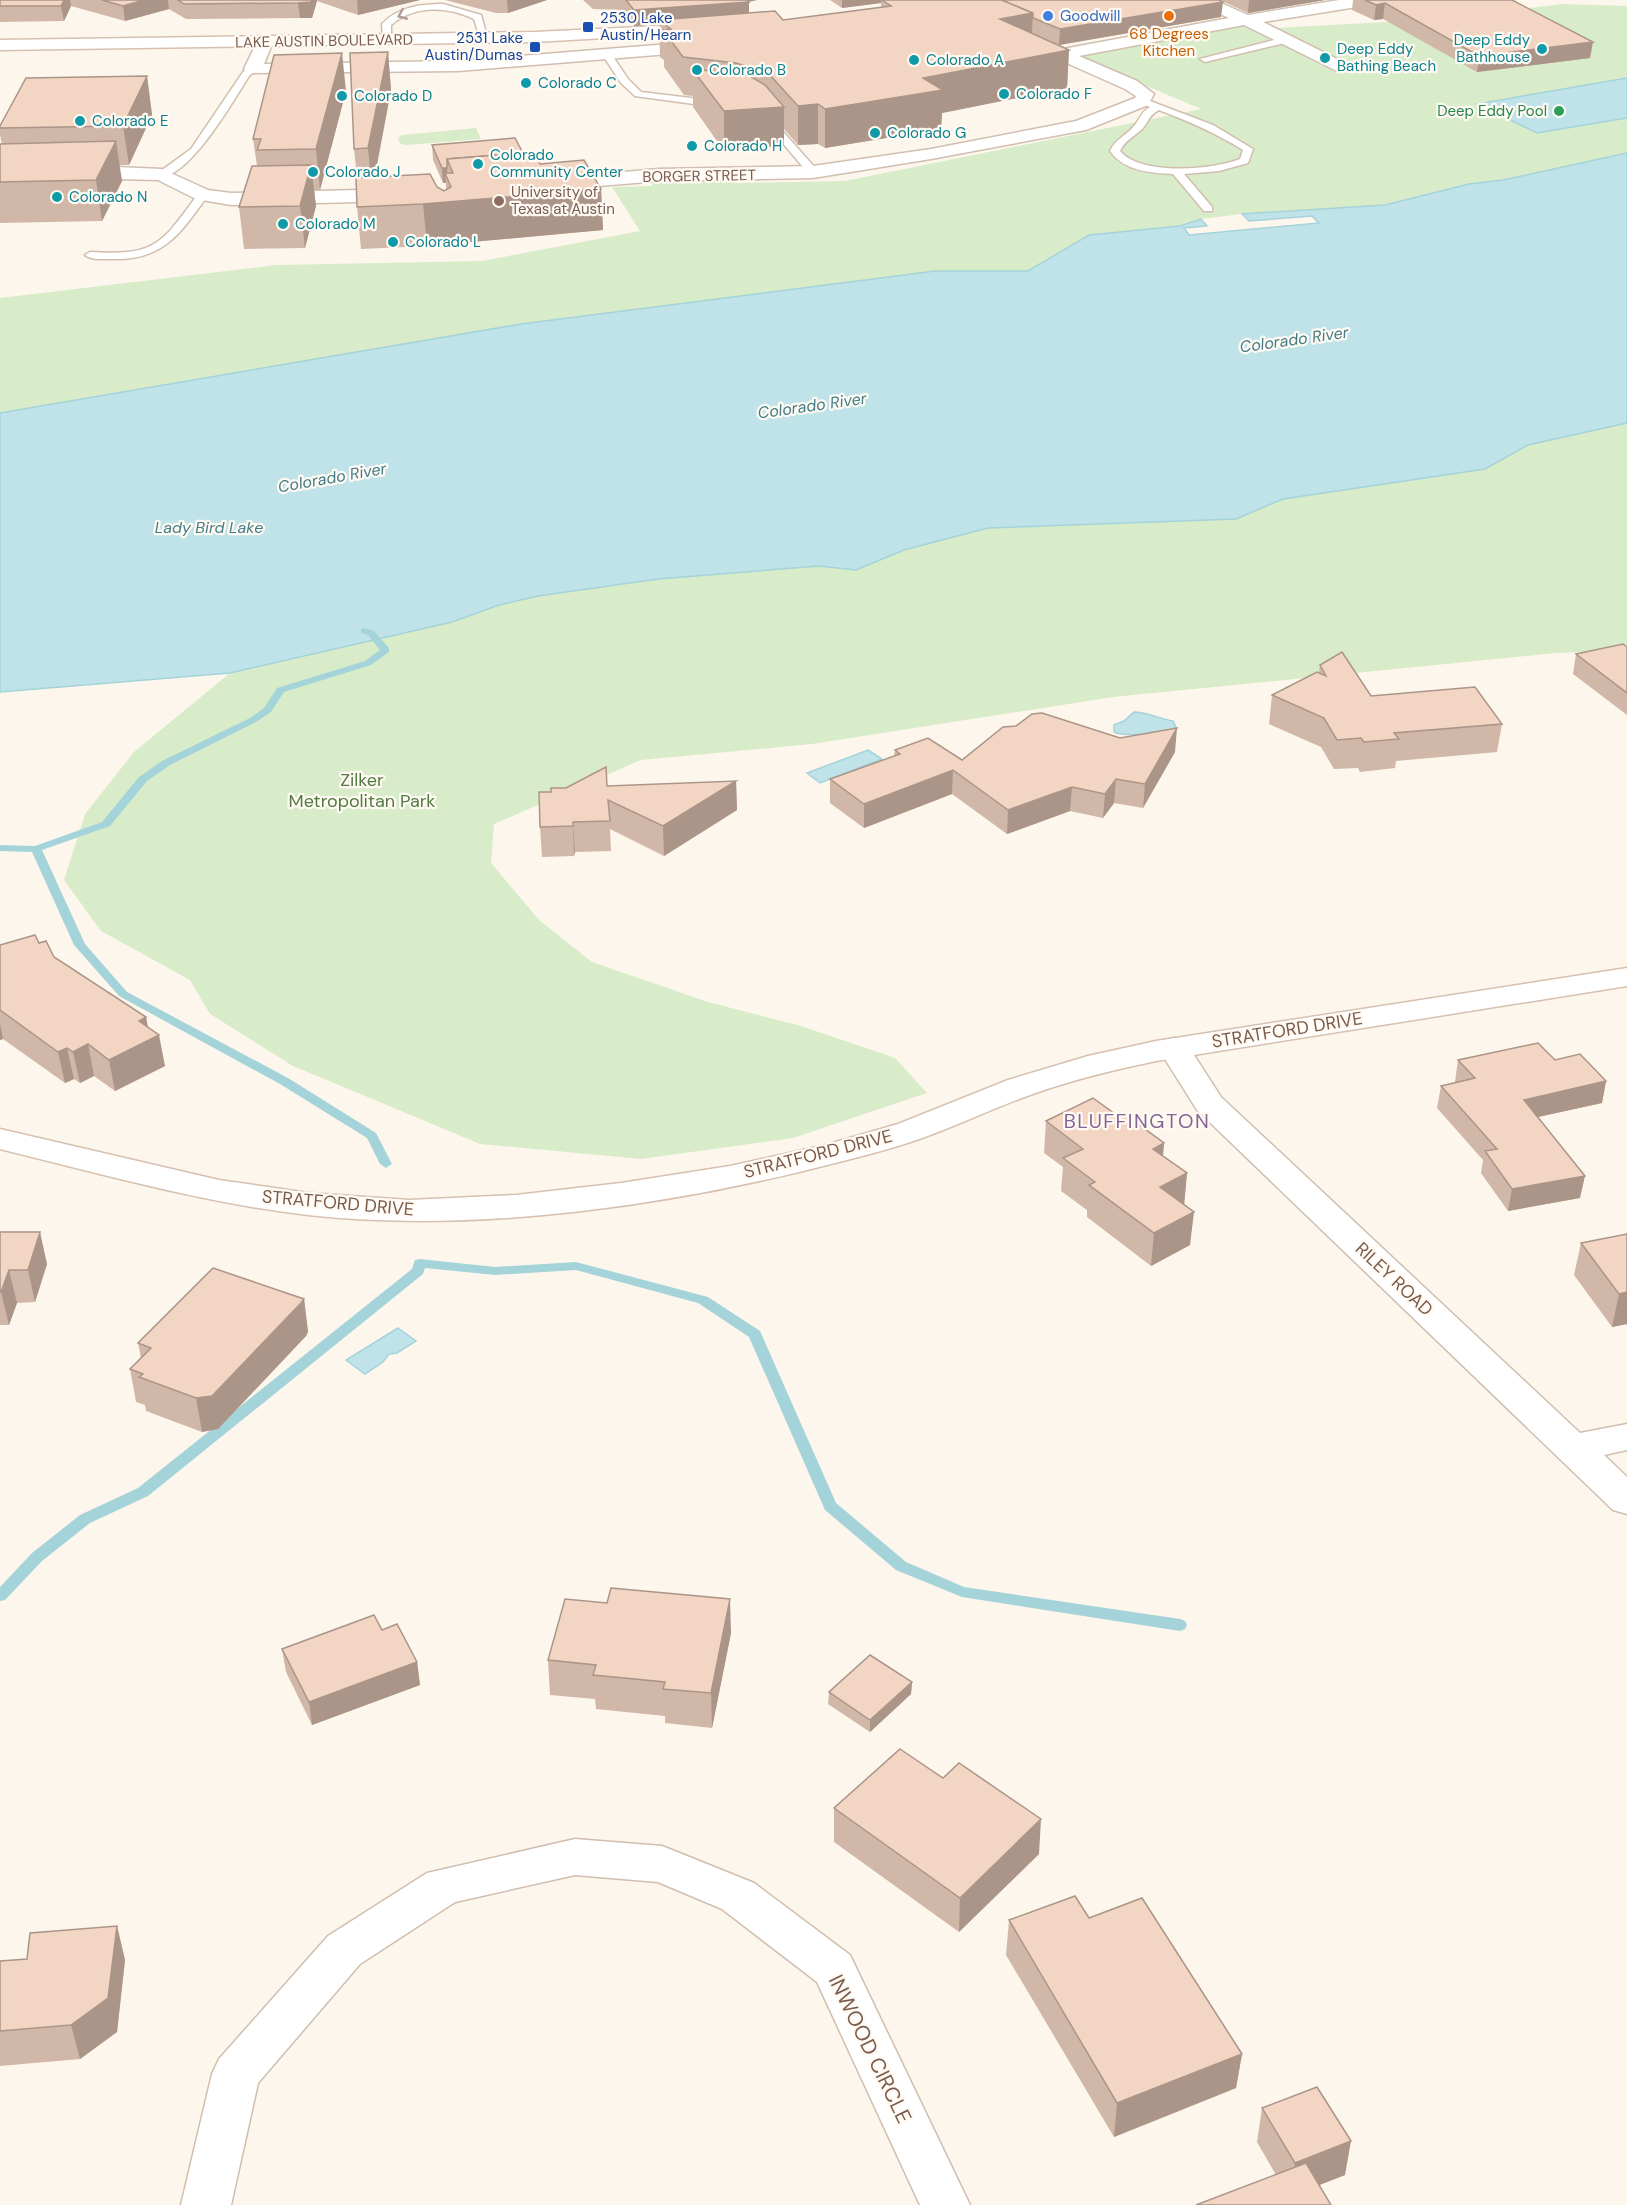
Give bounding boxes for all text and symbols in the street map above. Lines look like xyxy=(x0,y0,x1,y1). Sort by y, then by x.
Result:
place label: Goodwill xyxy=(1060,6,1120,26)
one-way arrow xyxy=(398,8,409,20)
place label: 2530 Lake Austin/Hearn xyxy=(600,8,691,45)
marker: Goodwill xyxy=(1041,9,1055,23)
marker: 68 Degrees Kitchen xyxy=(1162,9,1176,23)
marker: 2530 Lake Austin/Hearn xyxy=(581,20,595,34)
place label: 68 Degrees Kitchen xyxy=(1129,24,1209,61)
place label: 2531 Lake Austin/Dumas xyxy=(425,28,523,65)
street label: LAKE AUSTIN BOULEVARD xyxy=(235,29,413,53)
place label: Deep Eddy Bathhouse xyxy=(1454,30,1531,67)
place label: Deep Eddy Bathing Beach xyxy=(1337,39,1436,76)
marker: 2531 Lake Austin/Dumas xyxy=(528,40,542,54)
marker: Deep Eddy Bathhouse xyxy=(1535,42,1549,56)
place label: Colorado A xyxy=(926,50,1004,70)
marker: Deep Eddy Bathing Beach xyxy=(1318,51,1332,65)
marker: Colorado A xyxy=(907,53,921,67)
place label: Colorado B xyxy=(709,60,786,80)
marker: Colorado B xyxy=(690,63,704,77)
place label: Colorado C xyxy=(538,73,617,93)
marker: Colorado C xyxy=(519,76,533,90)
place label: Colorado F xyxy=(1016,84,1092,104)
place label: Colorado D xyxy=(354,86,432,106)
marker: Colorado F xyxy=(997,87,1011,101)
marker: Colorado D xyxy=(335,89,349,103)
place label: Deep Eddy Pool xyxy=(1437,101,1547,121)
marker: Deep Eddy Pool xyxy=(1552,104,1566,118)
place label: Colorado E xyxy=(92,111,168,131)
marker: Colorado E xyxy=(73,114,87,128)
place label: Colorado G xyxy=(887,123,966,143)
marker: Colorado G xyxy=(868,126,882,140)
place label: Colorado H xyxy=(704,136,782,156)
marker: Colorado H xyxy=(685,139,699,153)
place label: Colorado Community Center xyxy=(490,145,623,182)
marker: Colorado Community Center xyxy=(471,157,485,171)
place label: Colorado J xyxy=(325,162,400,182)
marker: Colorado J xyxy=(306,165,320,179)
street label: BORGER STREET xyxy=(642,165,756,187)
place label: University of Texas at Austin xyxy=(511,182,615,219)
place label: Colorado N xyxy=(69,187,147,207)
marker: Colorado N xyxy=(50,190,64,204)
marker: University of Texas at Austin xyxy=(492,194,506,208)
place label: Colorado M xyxy=(295,214,376,234)
marker: Colorado M xyxy=(276,217,290,231)
place label: Colorado L xyxy=(405,232,481,252)
marker: Colorado L xyxy=(386,235,400,249)
water label: Colorado River xyxy=(1238,321,1351,358)
water label: Colorado River xyxy=(756,387,869,424)
water label: Colorado River xyxy=(276,457,389,497)
water label: Lady Bird Lake xyxy=(155,517,263,538)
park label: Zilker Metropolitan Park xyxy=(289,768,435,813)
street label: STRATFORD DRIVE xyxy=(1210,1006,1364,1054)
district label: BLUFFINGTON xyxy=(1064,1108,1210,1134)
street label: STRATFORD DRIVE xyxy=(741,1124,895,1184)
street label: STRATFORD DRIVE xyxy=(261,1184,415,1222)
street label: RILEY ROAD xyxy=(1350,1237,1438,1321)
street label: INWOOD CIRCLE xyxy=(822,1970,918,2128)

